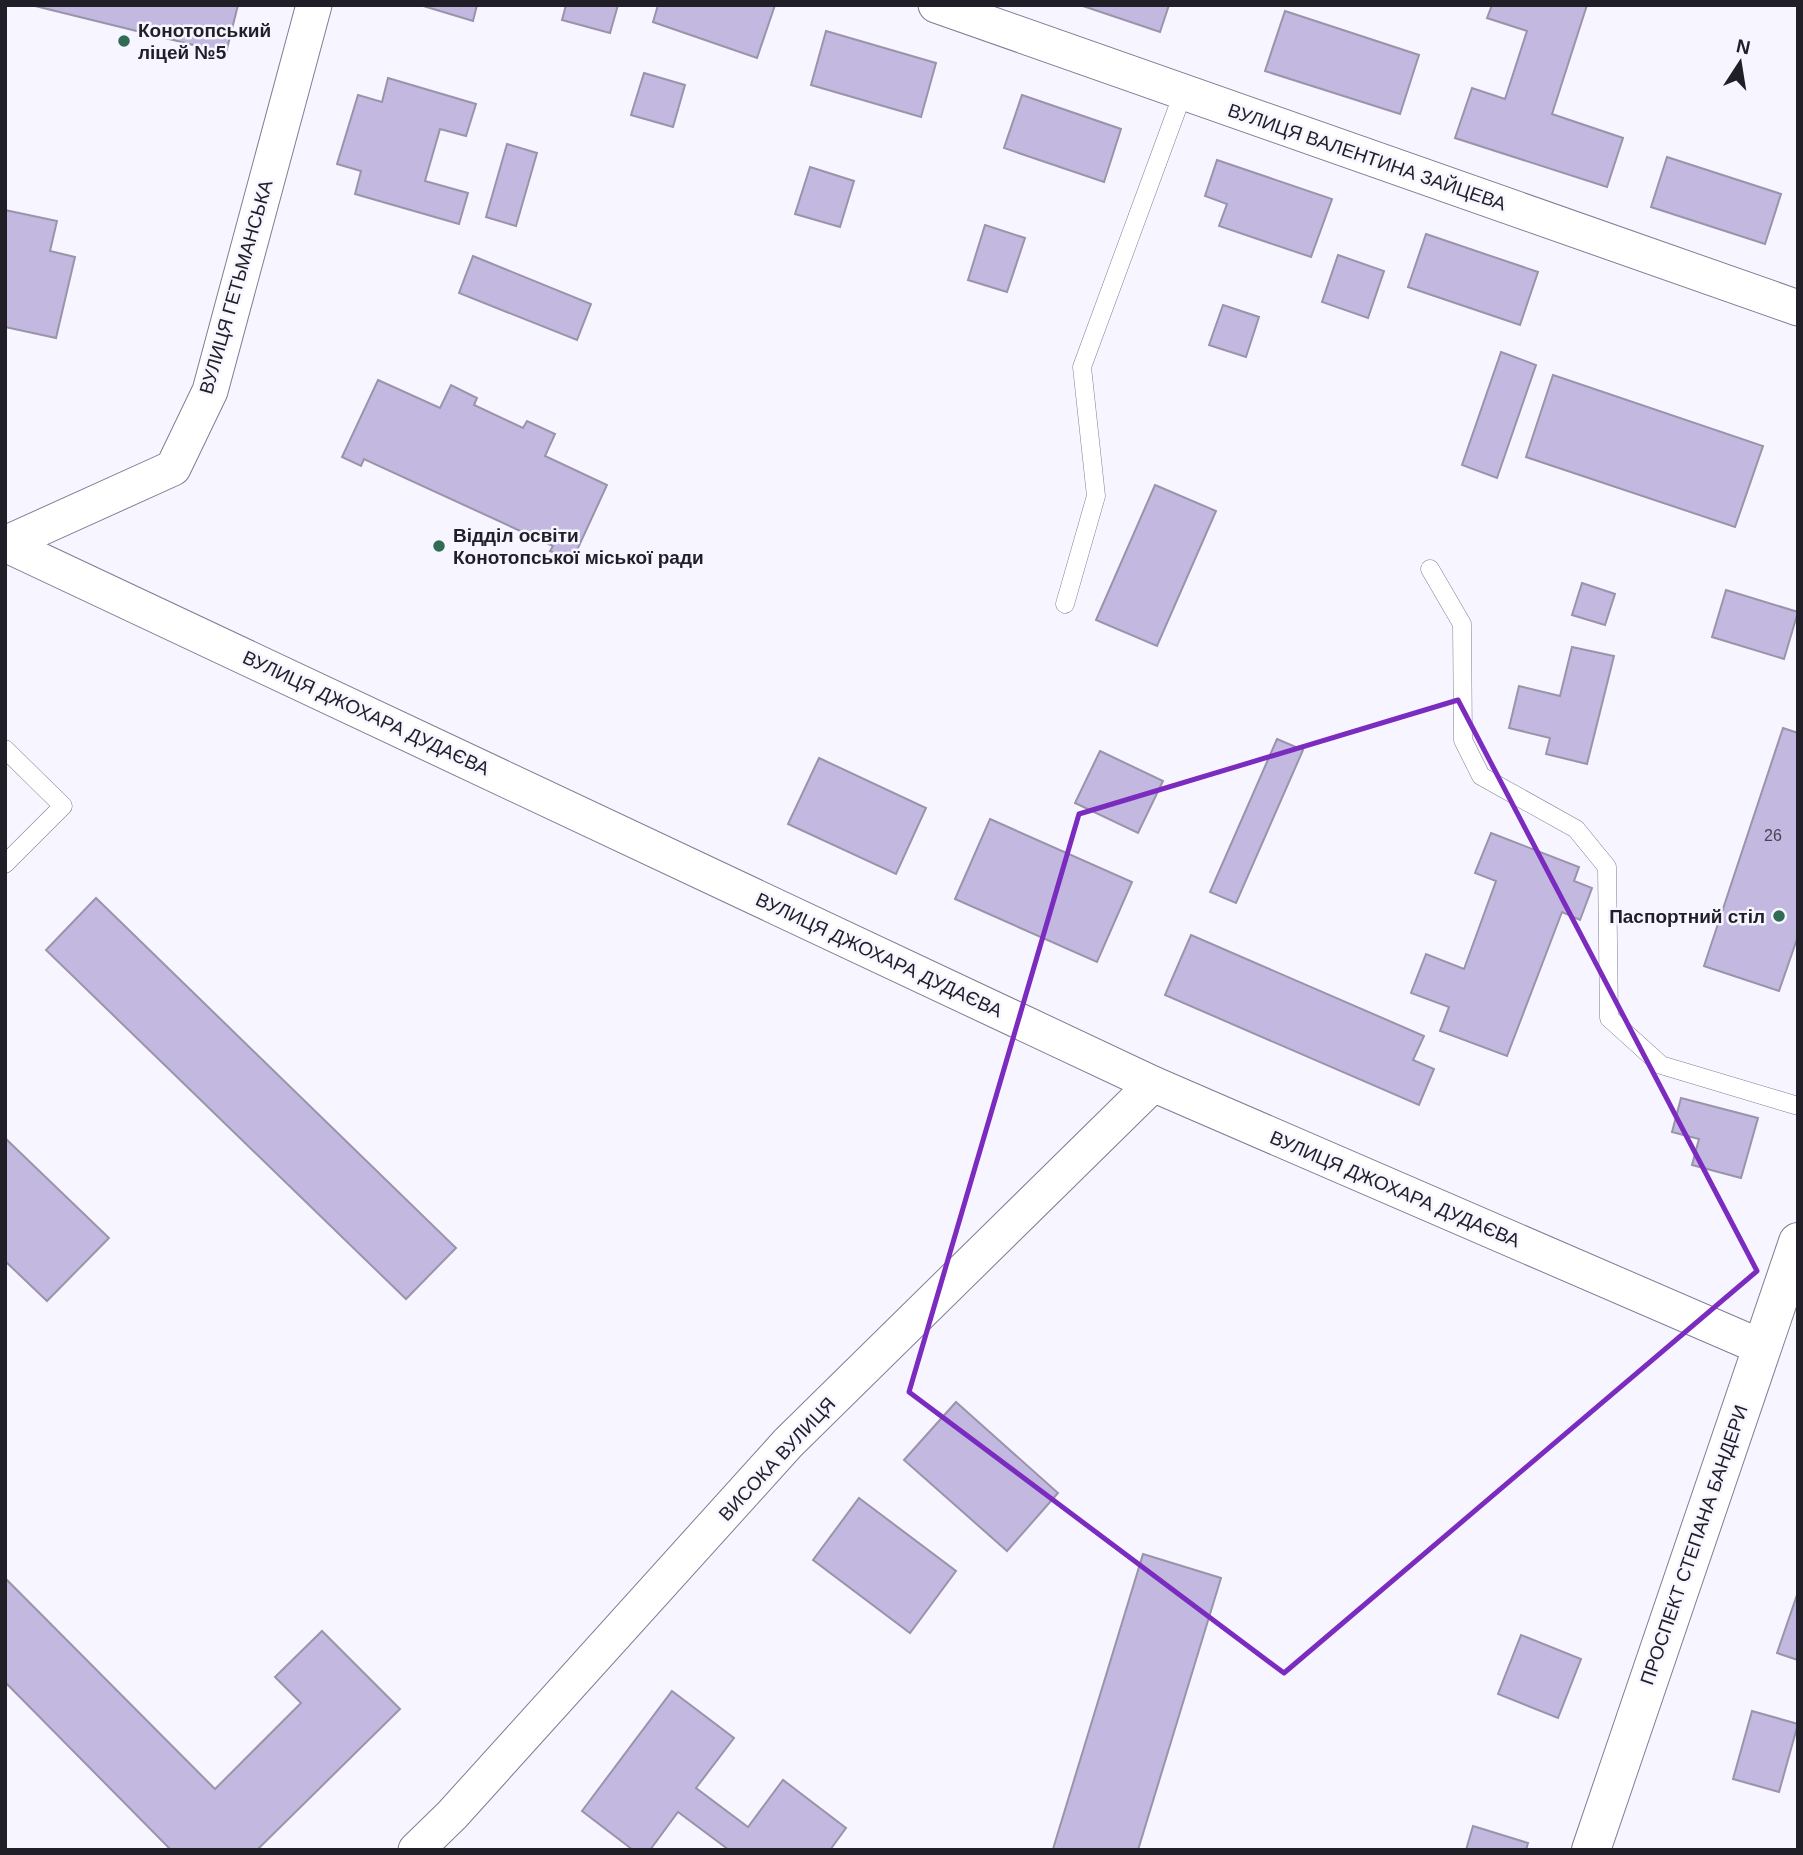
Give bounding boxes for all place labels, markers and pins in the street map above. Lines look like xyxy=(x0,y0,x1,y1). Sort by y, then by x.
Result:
place label: Конотопський ліцей №5 xyxy=(138,20,271,63)
marker: Конотопський ліцей №5 xyxy=(116,33,132,49)
place label: Відділ освіти Конотопської міської ради xyxy=(453,525,704,568)
marker: Відділ освіти Конотопської міської ради xyxy=(431,538,447,554)
place label: Паспортний стіл xyxy=(1609,906,1765,927)
marker: Паспортний стіл xyxy=(1771,908,1787,924)

